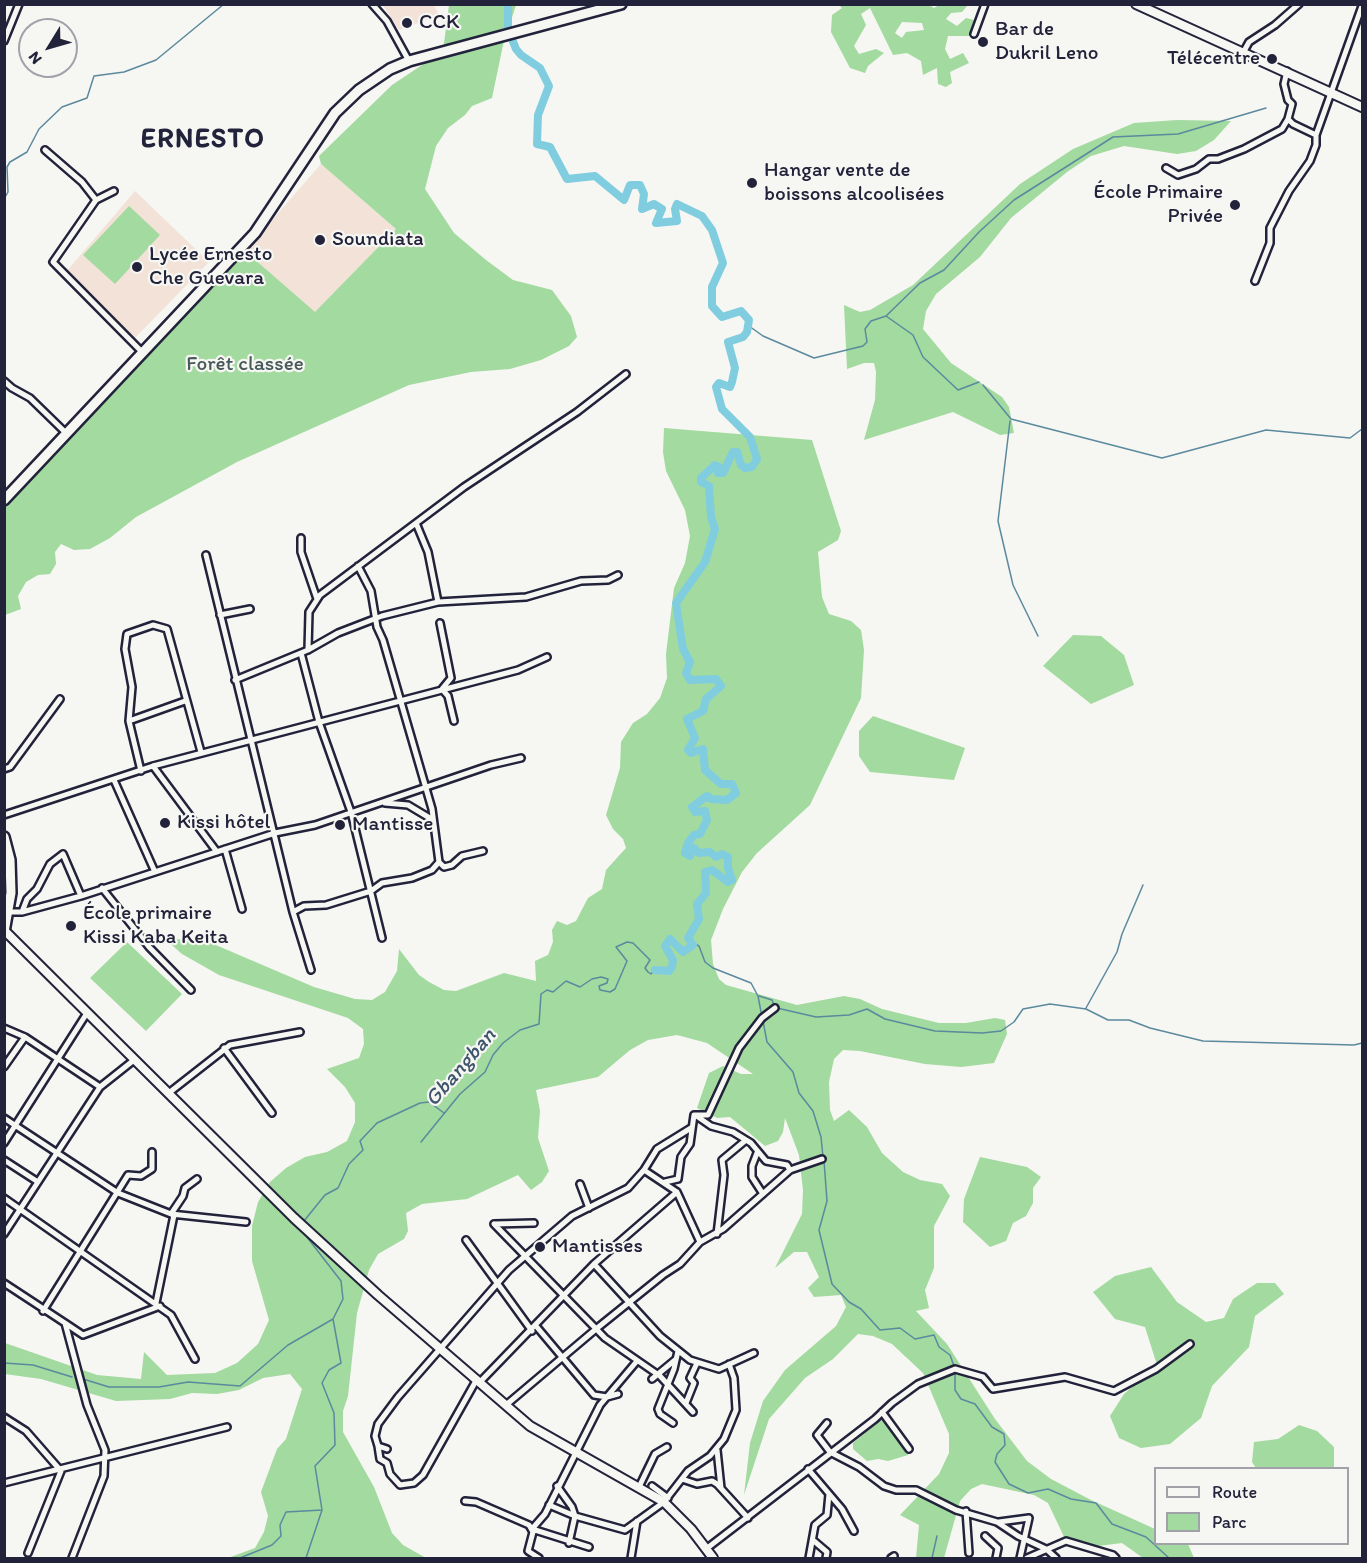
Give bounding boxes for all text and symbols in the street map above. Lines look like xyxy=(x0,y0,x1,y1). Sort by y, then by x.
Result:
place label: CCK xyxy=(419,10,459,36)
marker: CCK xyxy=(400,16,414,30)
place label: Bar de Dukril Leno xyxy=(995,17,1098,67)
north arrow xyxy=(18,18,78,78)
marker: Bar de Dukril Leno xyxy=(976,35,990,49)
place label: Télécentre xyxy=(1167,46,1260,72)
text: N xyxy=(24,48,46,68)
marker: Télécentre xyxy=(1265,52,1279,66)
district label: ERNESTO xyxy=(141,124,265,156)
place label: Hangar vente de boissons alcoolisées xyxy=(764,158,944,208)
marker: Hangar vente de boissons alcoolisées xyxy=(745,176,759,190)
place label: École Primaire Privée xyxy=(1094,180,1223,230)
marker: École Primaire Privée xyxy=(1228,198,1242,212)
place label: Soundiata xyxy=(332,227,424,253)
marker: Soundiata xyxy=(313,233,327,247)
place label: Lycée Ernesto Che Guevara xyxy=(149,242,272,292)
marker: Lycée Ernesto Che Guevara xyxy=(130,260,144,274)
park label: Forêt classée xyxy=(186,352,304,378)
place label: Kissi hôtel xyxy=(177,810,270,836)
place label: Mantisse xyxy=(352,812,433,838)
marker: Kissi hôtel xyxy=(158,816,172,830)
marker: Mantisse xyxy=(333,818,347,832)
place label: École primaire Kissi Kaba Keita xyxy=(83,901,228,951)
marker: École primaire Kissi Kaba Keita xyxy=(64,919,78,933)
water label: Gbangban xyxy=(420,1023,502,1113)
place label: Mantisses xyxy=(552,1234,643,1260)
marker: Mantisses xyxy=(533,1240,547,1254)
legend xyxy=(1154,1467,1349,1545)
text: Route xyxy=(1212,1481,1257,1503)
text: Parc xyxy=(1212,1511,1246,1533)

